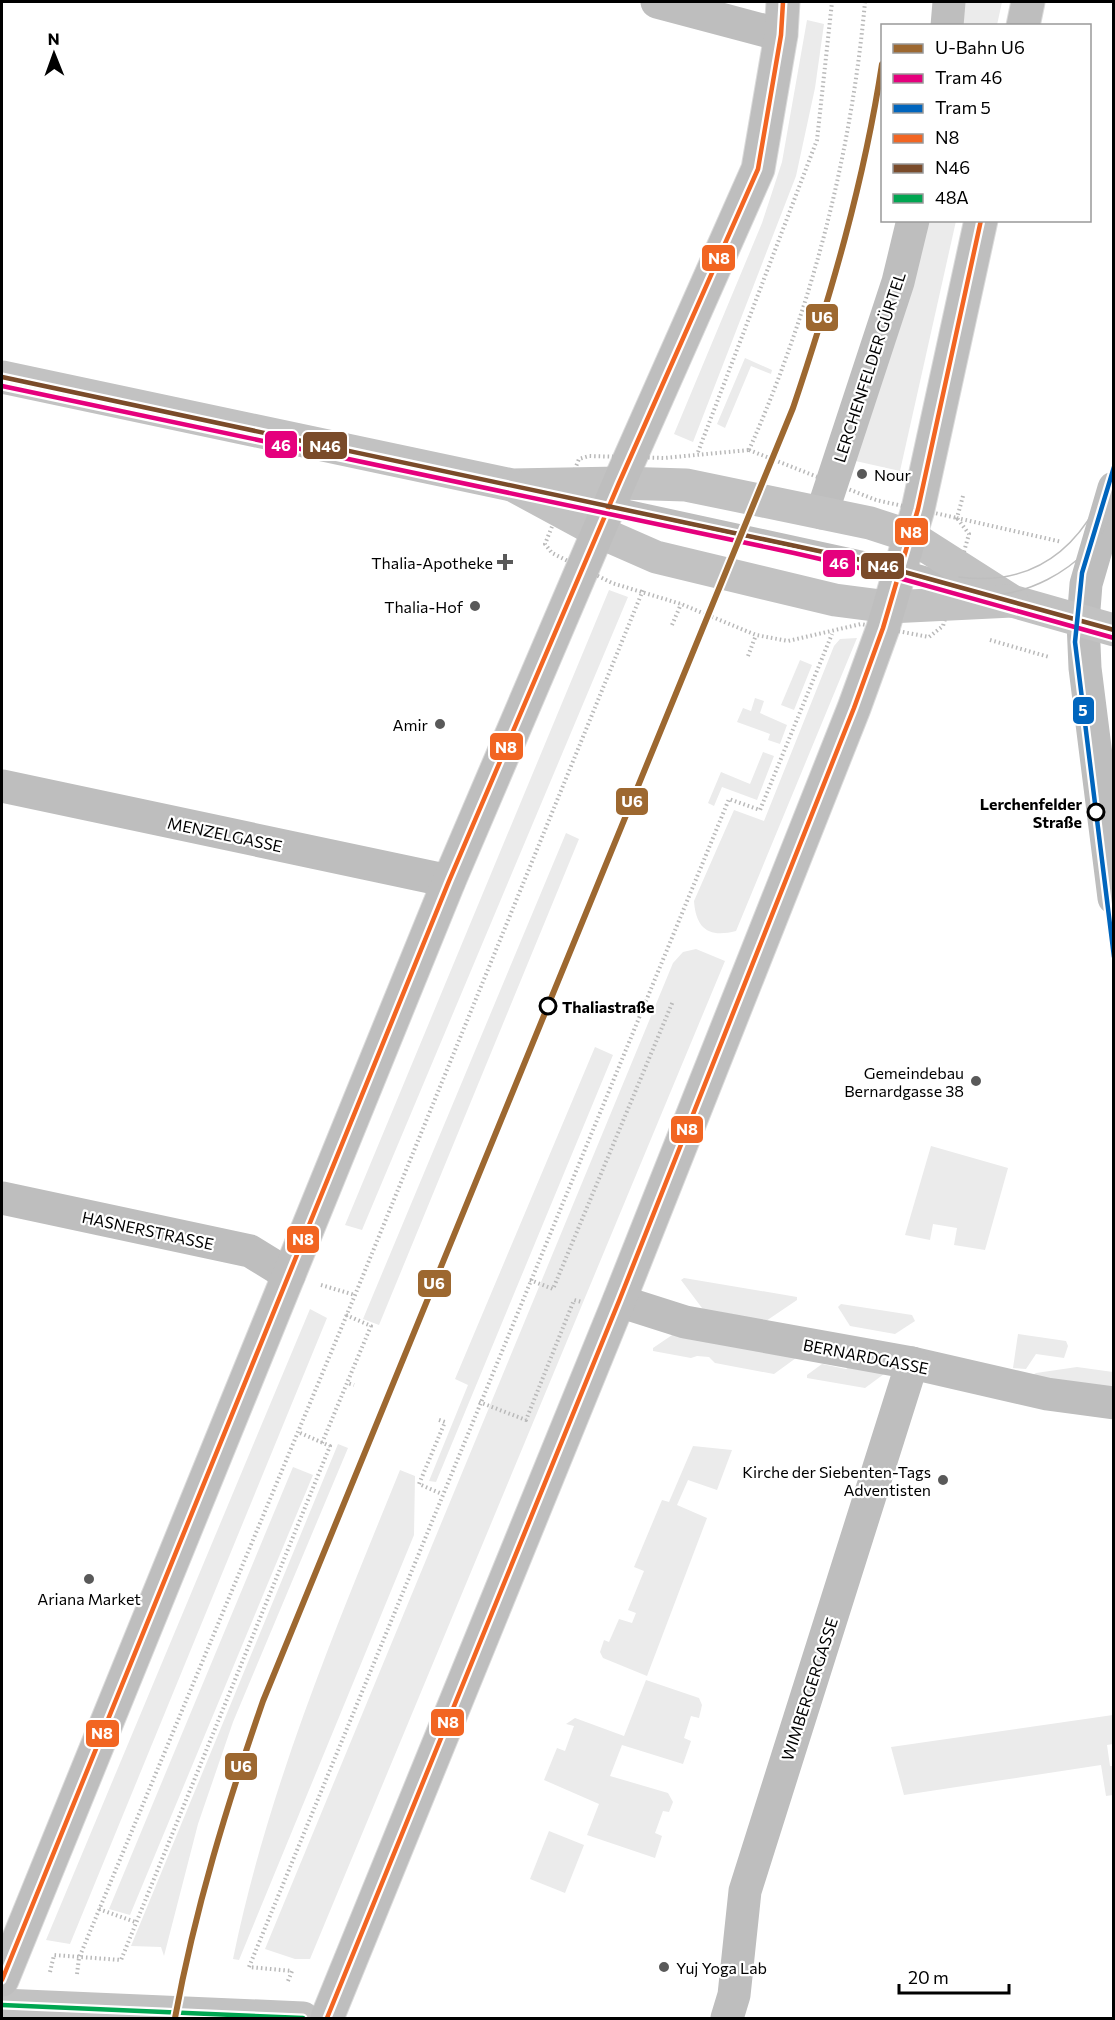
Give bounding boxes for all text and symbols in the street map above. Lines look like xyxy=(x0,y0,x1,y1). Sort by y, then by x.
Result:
north arrow xyxy=(24,24,84,84)
legend xyxy=(881,24,1091,222)
text: N xyxy=(48,29,60,48)
text: U-Bahn U6 xyxy=(935,36,1025,58)
text: Tram 46 xyxy=(935,66,1002,88)
text: Tram 5 xyxy=(935,96,991,118)
text: N8 xyxy=(935,126,960,148)
text: N46 xyxy=(935,156,970,178)
text: 48A xyxy=(935,186,969,208)
line badge: N8 xyxy=(701,244,736,272)
text: N8 xyxy=(708,248,730,267)
street label: LERCHENFELDER GÜRTEL xyxy=(829,269,909,465)
line badge: U6 xyxy=(805,303,839,332)
text: U6 xyxy=(811,307,833,326)
line badge: 46 xyxy=(264,430,298,459)
line badge: N46 xyxy=(302,431,348,460)
text: 46 xyxy=(271,435,291,454)
text: N46 xyxy=(309,436,341,455)
place label: Nour xyxy=(874,465,912,484)
marker: Nour xyxy=(855,467,869,481)
line badge: N8 xyxy=(894,517,929,546)
text: N8 xyxy=(900,522,922,541)
line badge: 46 xyxy=(822,549,856,578)
line badge: N46 xyxy=(860,552,905,580)
place label: Thalia-Apotheke xyxy=(371,553,493,572)
text: 46 xyxy=(829,553,849,572)
marker: Thalia-Apotheke xyxy=(498,555,512,569)
text: N46 xyxy=(867,556,899,575)
place label: Thalia-Hof xyxy=(384,597,464,616)
marker: Thalia-Hof xyxy=(468,599,482,613)
line badge: 5 xyxy=(1072,696,1095,725)
text: 5 xyxy=(1078,700,1088,719)
place label: Amir xyxy=(392,715,429,734)
marker: Amir xyxy=(433,717,447,731)
line badge: N8 xyxy=(489,732,524,761)
text: N8 xyxy=(495,737,517,756)
line badge: U6 xyxy=(615,787,649,816)
text: U6 xyxy=(621,791,643,810)
place label: Lerchenfelder Straße xyxy=(980,794,1082,831)
marker: Lerchenfelder Straße xyxy=(1087,803,1105,821)
street label: MENZELGASSE xyxy=(166,813,284,855)
marker: Thaliastraße xyxy=(539,997,557,1015)
place label: Thaliastraße xyxy=(562,997,654,1016)
place label: Gemeindebau Bernardgasse 38 xyxy=(844,1063,964,1100)
marker: Gemeindebau Bernardgasse 38 xyxy=(969,1074,983,1088)
line badge: N8 xyxy=(670,1115,704,1144)
text: N8 xyxy=(676,1119,698,1138)
street label: HASNERSTRASSE xyxy=(80,1207,216,1253)
line badge: N8 xyxy=(286,1225,320,1254)
text: N8 xyxy=(292,1229,314,1248)
line badge: U6 xyxy=(417,1269,452,1298)
text: U6 xyxy=(423,1273,445,1292)
street label: BERNARDGASSE xyxy=(802,1335,930,1377)
place label: Kirche der Siebenten-Tags Adventisten xyxy=(742,1462,931,1499)
marker: Kirche der Siebenten-Tags Adventisten xyxy=(936,1473,950,1487)
marker: Ariana Market xyxy=(82,1572,96,1586)
place label: Ariana Market xyxy=(37,1589,141,1608)
street label: WIMBERGERGASSE xyxy=(777,1615,841,1763)
line badge: N8 xyxy=(430,1708,465,1737)
text: N8 xyxy=(437,1712,459,1731)
line badge: N8 xyxy=(85,1719,120,1748)
text: N8 xyxy=(91,1723,113,1742)
line badge: U6 xyxy=(224,1752,258,1781)
text: U6 xyxy=(230,1756,252,1775)
scale bar xyxy=(899,1957,1008,1995)
place label: Yuj Yoga Lab xyxy=(676,1958,767,1977)
marker: Yuj Yoga Lab xyxy=(657,1960,671,1974)
text: 20 m xyxy=(908,1966,949,1988)

